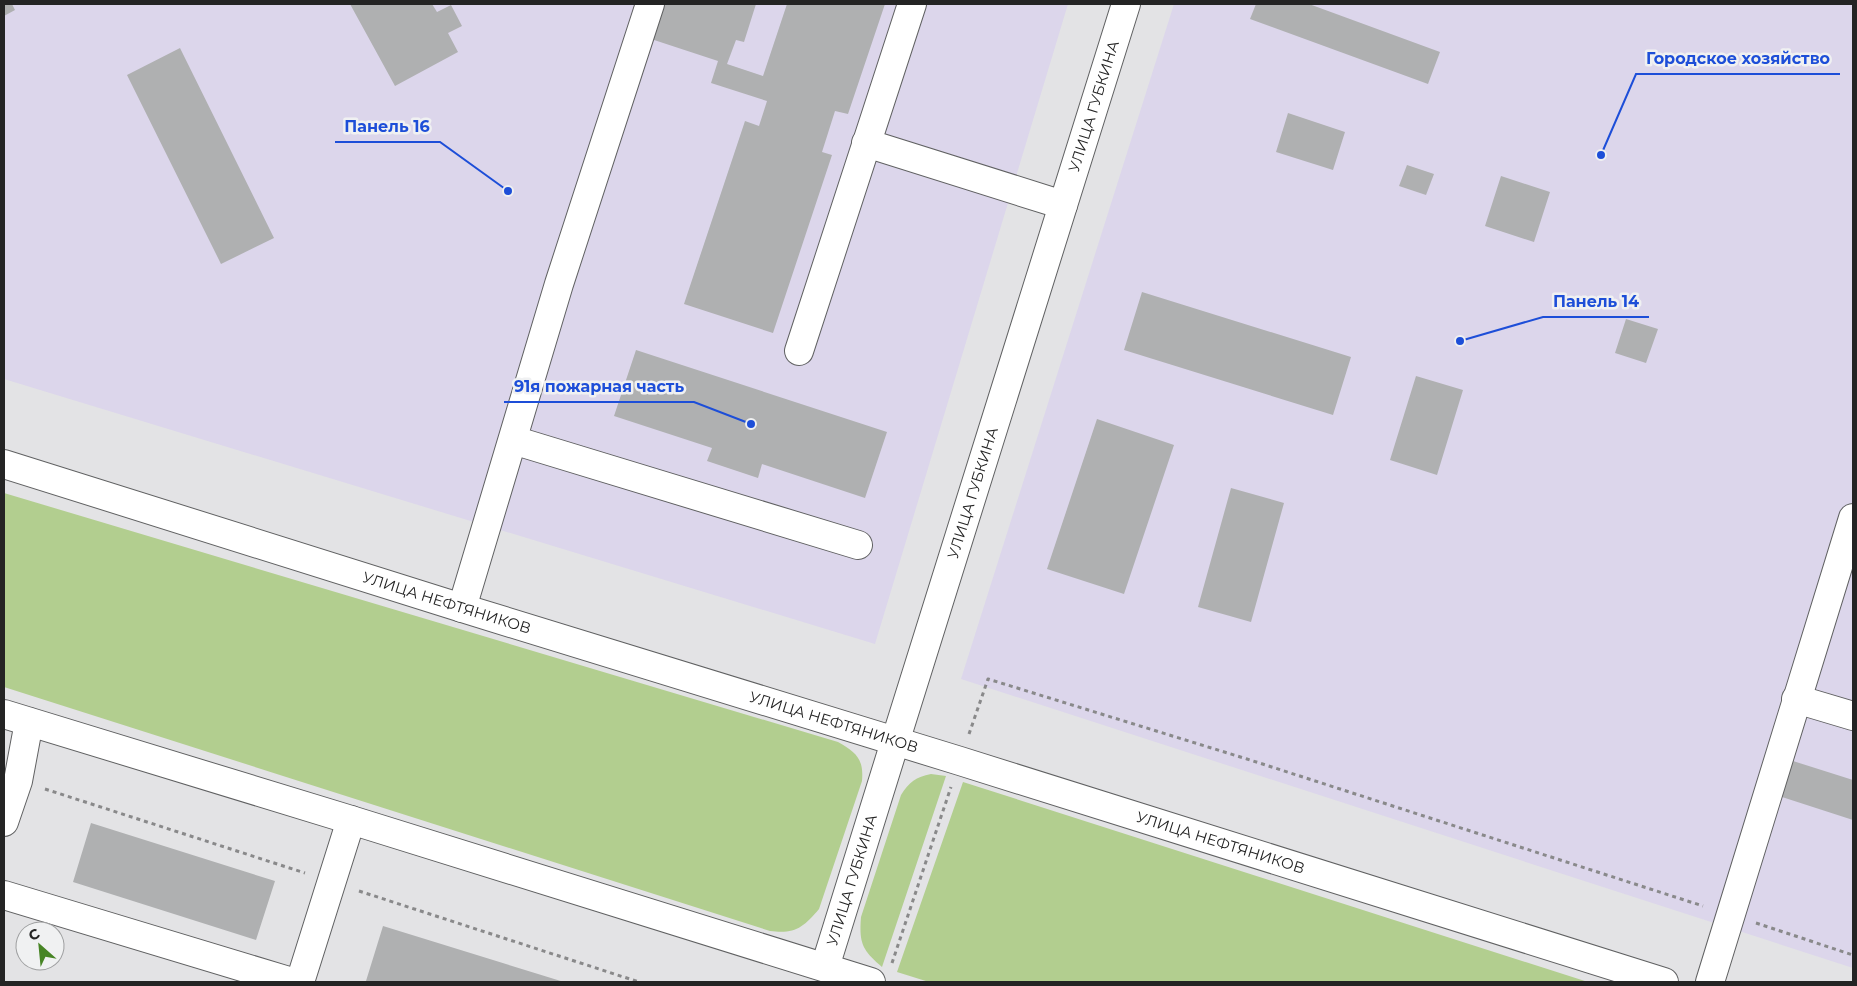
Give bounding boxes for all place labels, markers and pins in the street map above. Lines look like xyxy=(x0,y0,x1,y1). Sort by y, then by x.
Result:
callout: Городское хозяйство xyxy=(1636,43,1840,74)
callout: Панель 16 xyxy=(335,111,440,142)
callout: Панель 14 xyxy=(1543,286,1649,317)
callout: 91я пожарная часть xyxy=(504,371,694,402)

